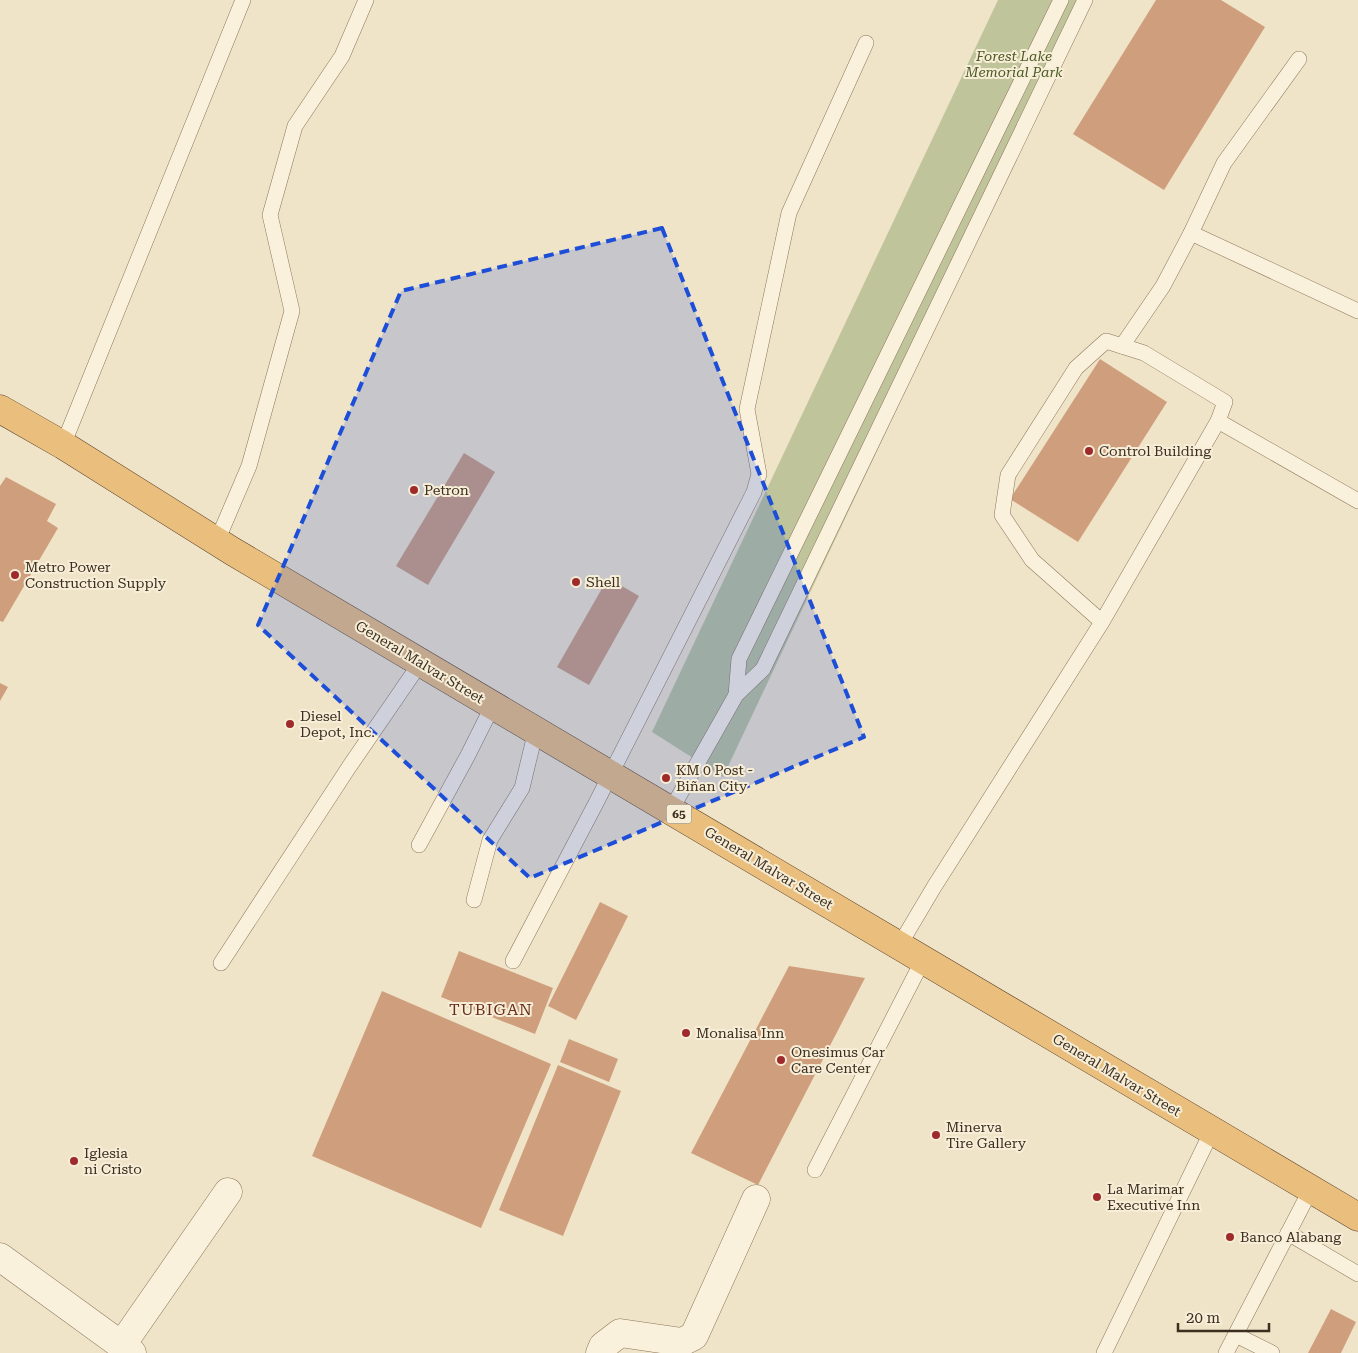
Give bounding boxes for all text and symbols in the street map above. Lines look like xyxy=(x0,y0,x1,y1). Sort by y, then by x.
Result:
park label: Forest Lake Memorial Park xyxy=(964,48,1063,80)
place label: Control Building xyxy=(1099,443,1211,459)
marker: Control Building xyxy=(1083,445,1095,457)
place label: Petron xyxy=(424,482,469,498)
marker: Petron xyxy=(408,484,420,496)
place label: Metro Power Construction Supply xyxy=(25,559,167,591)
marker: Metro Power Construction Supply xyxy=(9,569,21,581)
place label: Shell xyxy=(586,574,621,590)
marker: Shell xyxy=(570,576,582,588)
street label: General Malvar Street xyxy=(353,617,487,707)
place label: Diesel Depot, Inc. xyxy=(300,708,375,740)
marker: Diesel Depot, Inc. xyxy=(284,718,296,730)
place label: KM 0 Post - Biñan City xyxy=(676,762,753,794)
marker: KM 0 Post - Biñan City xyxy=(660,772,672,784)
road number: 65 xyxy=(666,804,692,824)
street label: General Malvar Street xyxy=(702,823,836,913)
district label: TUBIGAN xyxy=(449,1000,533,1019)
place label: Monalisa Inn xyxy=(696,1025,784,1041)
marker: Monalisa Inn xyxy=(680,1027,692,1039)
street label: General Malvar Street xyxy=(1050,1030,1184,1120)
place label: Onesimus Car Care Center xyxy=(791,1044,885,1076)
marker: Onesimus Car Care Center xyxy=(775,1054,787,1066)
place label: Minerva Tire Gallery xyxy=(946,1119,1027,1151)
marker: Minerva Tire Gallery xyxy=(930,1129,942,1141)
place label: Iglesia ni Cristo xyxy=(84,1145,142,1177)
marker: Iglesia ni Cristo xyxy=(68,1155,80,1167)
place label: La Marimar Executive Inn xyxy=(1107,1181,1200,1213)
marker: La Marimar Executive Inn xyxy=(1091,1191,1103,1203)
place label: Banco Alabang xyxy=(1240,1229,1341,1245)
marker: Banco Alabang xyxy=(1224,1231,1236,1243)
scale bar xyxy=(1178,1300,1269,1332)
text: 20 m xyxy=(1186,1309,1221,1327)

